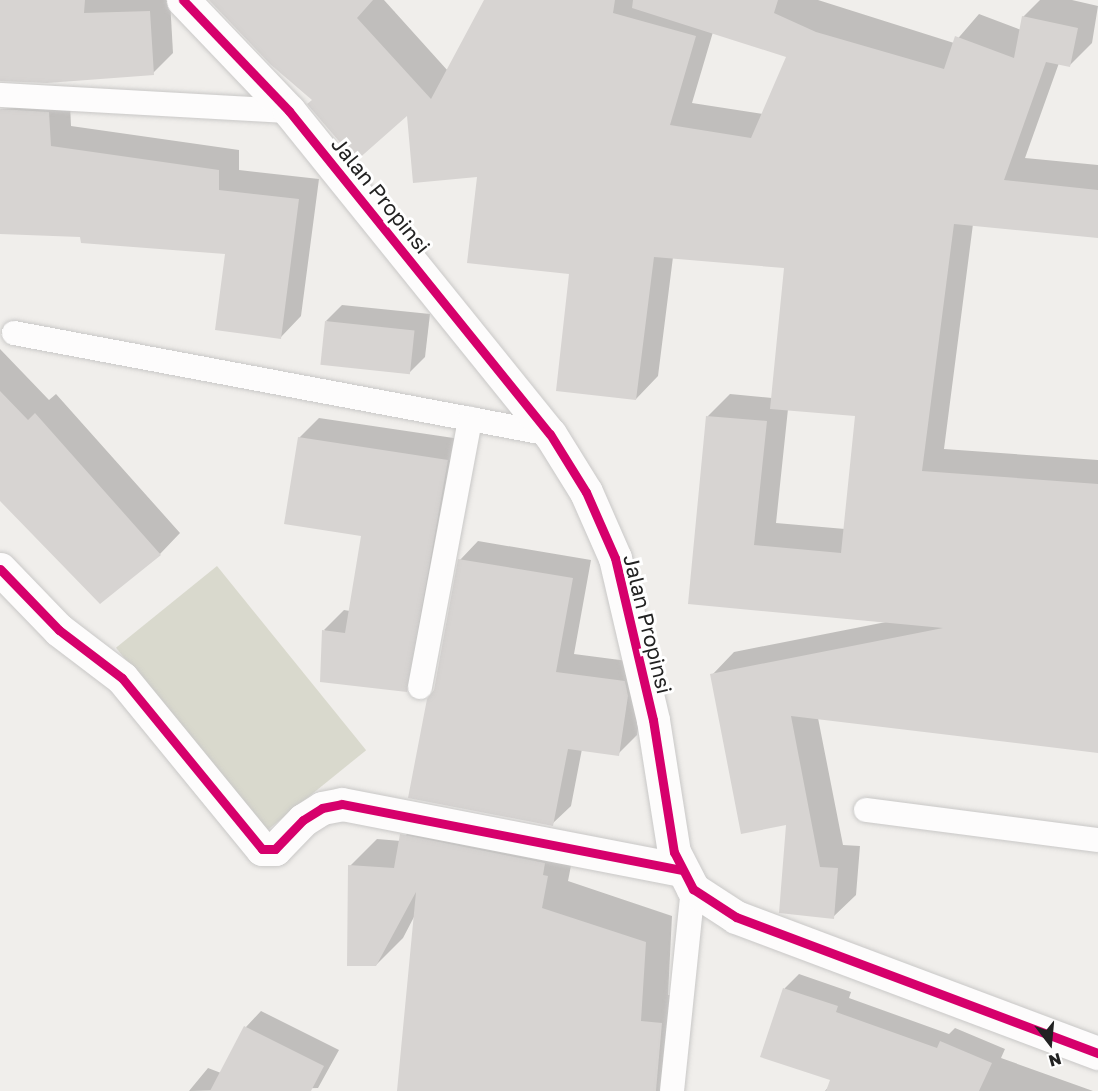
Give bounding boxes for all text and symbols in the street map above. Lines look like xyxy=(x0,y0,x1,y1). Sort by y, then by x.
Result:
street label: Jalan Propinsi xyxy=(326,132,436,258)
street label: Jalan Propinsi xyxy=(618,552,678,696)
north arrow xyxy=(1020,1013,1080,1073)
text: N xyxy=(1046,1049,1064,1072)

